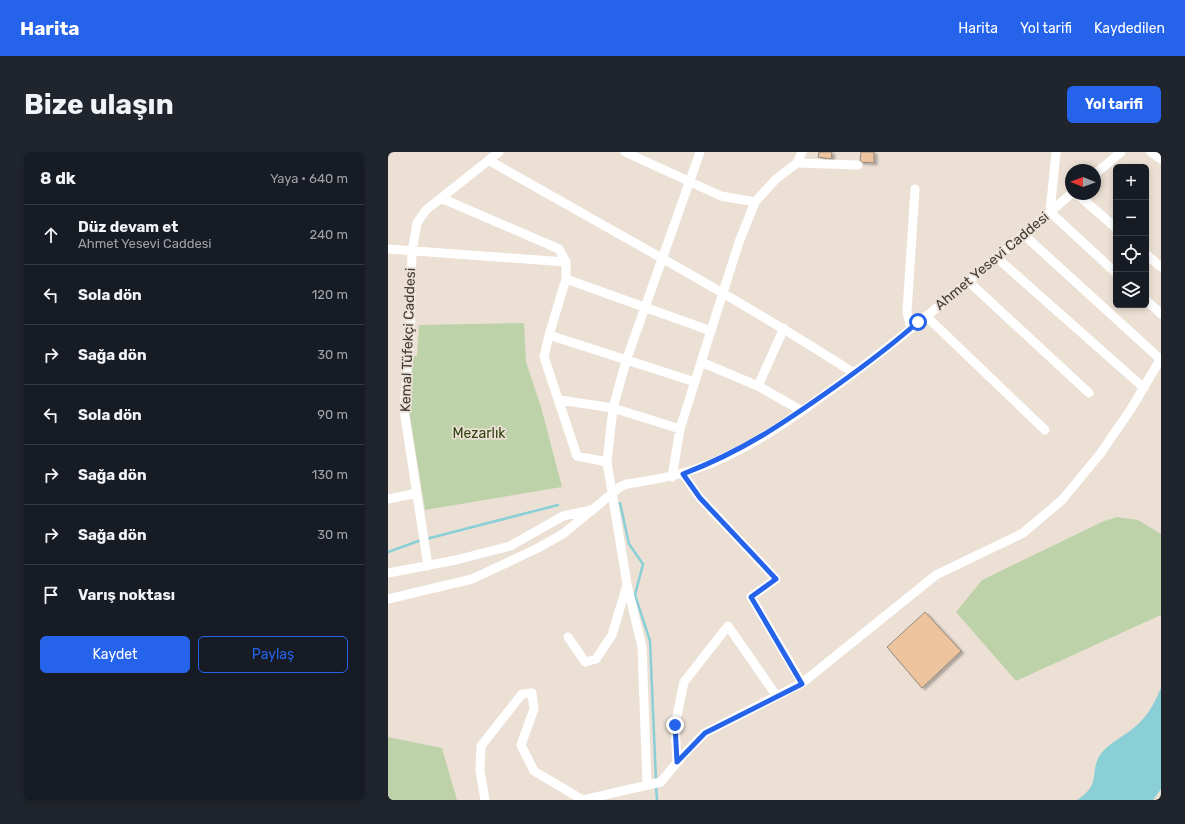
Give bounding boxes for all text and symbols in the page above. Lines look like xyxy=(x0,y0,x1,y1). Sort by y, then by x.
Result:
text: Harita xyxy=(20,17,80,40)
text: Harita xyxy=(958,20,998,37)
text: Yol tarifi xyxy=(1020,20,1072,37)
text: Kaydedilen xyxy=(1094,20,1165,37)
button: Yol tarifi xyxy=(1067,86,1161,123)
text: Bize ulaşın xyxy=(24,88,174,121)
north arrow xyxy=(1065,164,1101,200)
map controls xyxy=(1113,164,1149,308)
button: + xyxy=(1113,164,1149,200)
text: 8 dk xyxy=(40,168,76,188)
text: Yaya · 640 m xyxy=(270,171,348,186)
button: − xyxy=(1113,200,1149,236)
street label: Ahmet Yesevi Caddesi xyxy=(931,208,1053,314)
text: Düz devam et xyxy=(78,218,178,236)
icon: ahead xyxy=(40,224,62,246)
text: 240 m xyxy=(309,227,348,242)
text: Ahmet Yesevi Caddesi xyxy=(78,236,211,251)
button: locate xyxy=(1113,236,1149,272)
street label: Kemal Tüfekçi Caddesi xyxy=(397,267,419,413)
button: layers xyxy=(1113,272,1149,308)
icon: left xyxy=(40,284,62,306)
text: Sola dön xyxy=(78,286,142,304)
text: 120 m xyxy=(312,287,348,302)
route start xyxy=(909,313,927,331)
icon: right xyxy=(40,344,62,366)
text: Sağa dön xyxy=(78,346,147,364)
text: 30 m xyxy=(317,347,348,362)
icon: left xyxy=(40,404,62,426)
text: Sola dön xyxy=(78,406,142,424)
text: 90 m xyxy=(317,407,348,422)
park label: Mezarlık xyxy=(452,425,506,442)
icon: right xyxy=(40,464,62,486)
text: Sağa dön xyxy=(78,466,147,484)
text: 130 m xyxy=(312,467,348,482)
icon: right xyxy=(40,524,62,546)
text: Sağa dön xyxy=(78,526,147,544)
text: 30 m xyxy=(317,527,348,542)
icon: arrive xyxy=(40,584,62,606)
text: Varış noktası xyxy=(78,586,175,604)
button: Kaydet xyxy=(40,636,190,673)
button: Paylaş xyxy=(198,636,348,673)
route end xyxy=(666,716,684,734)

